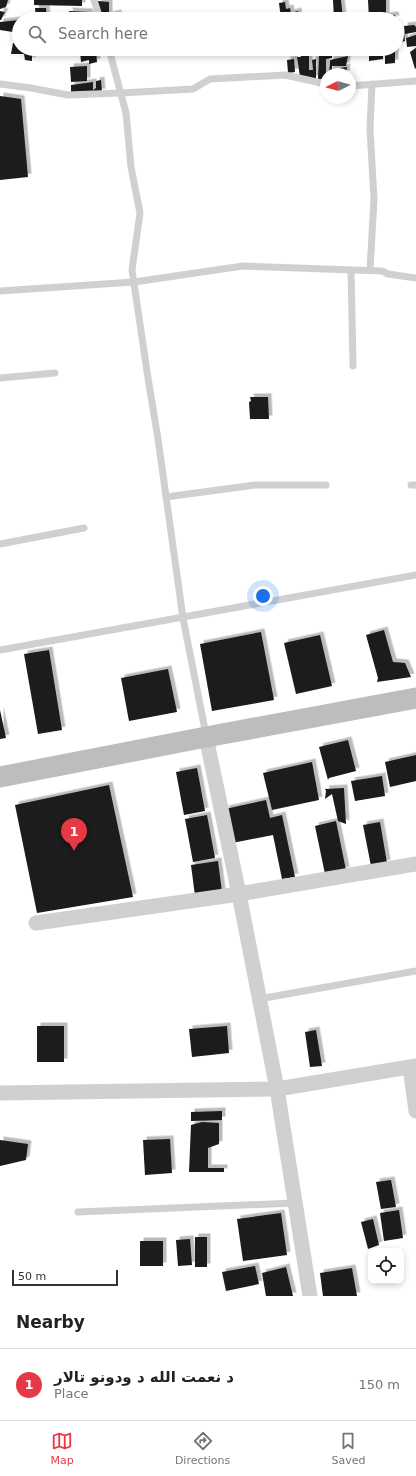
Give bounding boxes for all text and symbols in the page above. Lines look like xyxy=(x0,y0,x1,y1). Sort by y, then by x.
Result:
search box xyxy=(12,12,404,56)
icon: search xyxy=(26,23,48,45)
text: Search here xyxy=(58,25,148,43)
north arrow xyxy=(320,68,356,104)
your location xyxy=(253,586,273,606)
pin: 1 xyxy=(61,818,87,851)
map controls xyxy=(368,1248,404,1284)
button: locate xyxy=(368,1248,404,1284)
scale bar xyxy=(12,1268,118,1287)
text: 50 m xyxy=(18,1270,46,1283)
text: Nearby xyxy=(16,1312,85,1332)
text: د نعمت الله د ودونو تالار xyxy=(54,1368,234,1386)
text: 1 xyxy=(24,1377,34,1392)
text: 150 m xyxy=(358,1377,400,1392)
text: Place xyxy=(54,1386,89,1401)
tab: Map xyxy=(51,1430,74,1467)
tab: Directions xyxy=(175,1430,230,1467)
tab: Saved xyxy=(331,1430,365,1467)

